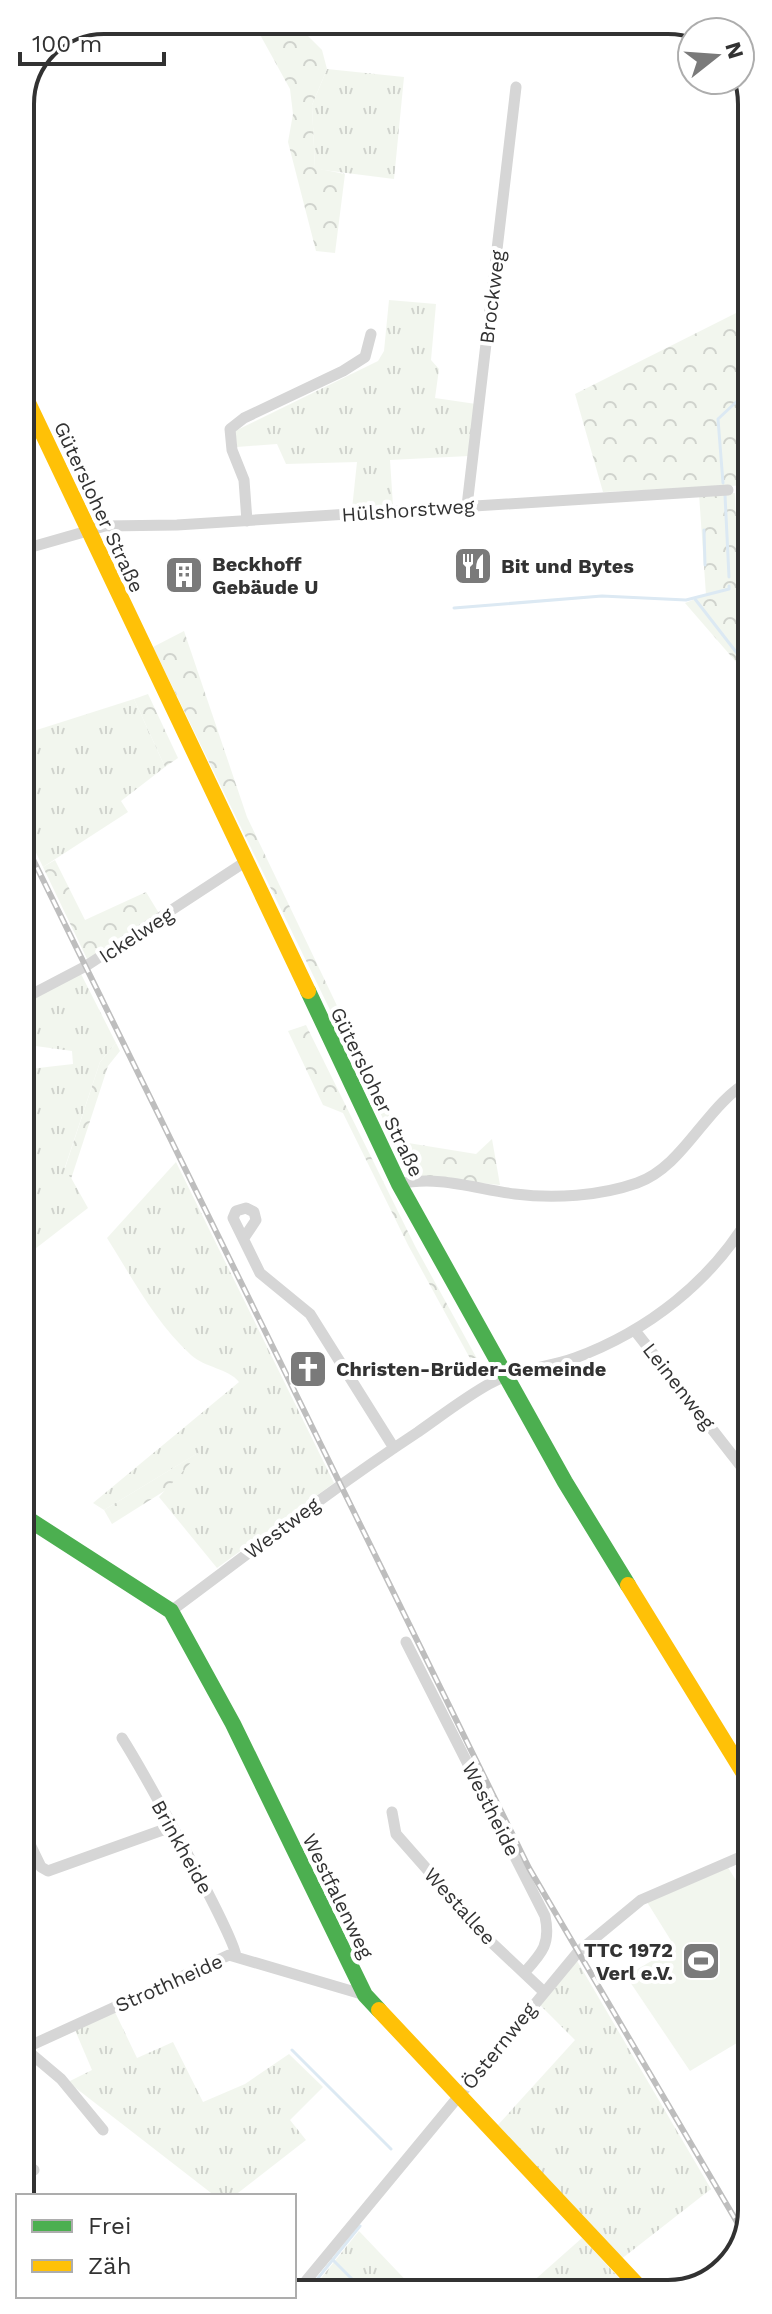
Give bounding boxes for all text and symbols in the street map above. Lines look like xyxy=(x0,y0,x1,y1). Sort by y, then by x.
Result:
scale bar xyxy=(20,16,164,66)
north arrow xyxy=(676,16,756,96)
text: 100 m xyxy=(32,30,102,58)
text: N xyxy=(720,39,749,62)
street label: Brockweg xyxy=(474,249,510,345)
street label: Gütersloher Straße xyxy=(49,418,149,596)
street label: Hülshorstweg xyxy=(341,493,476,527)
restaurant icon: Bit und Bytes xyxy=(452,545,494,587)
place label: Beckhoff Gebäude U xyxy=(212,552,318,599)
building icon: Beckhoff Gebäude U xyxy=(163,554,205,596)
place label: Bit und Bytes xyxy=(501,554,634,578)
street label: Ickelweg xyxy=(94,902,178,968)
street label: Gütersloher Straße xyxy=(325,1003,429,1181)
street label: Leinenweg xyxy=(638,1338,720,1434)
church icon: Christen-Brüder-Gemeinde xyxy=(287,1348,329,1390)
place label: Christen-Brüder-Gemeinde xyxy=(336,1357,606,1381)
street label: Westweg xyxy=(240,1492,324,1564)
street label: Westheide xyxy=(457,1758,525,1860)
street label: Brinkheide xyxy=(146,1796,218,1898)
street label: Westfalenweg xyxy=(297,1830,379,1963)
street label: Westallee xyxy=(419,1862,501,1950)
place label: TTC 1972 Verl e.V. xyxy=(584,1938,673,1985)
sports icon: TTC 1972 Verl e.V. xyxy=(680,1940,722,1982)
street label: Strothheide xyxy=(112,1949,226,2017)
street label: Östernweg xyxy=(457,1998,541,2094)
legend xyxy=(16,2194,296,2298)
text: Frei xyxy=(88,2212,131,2240)
text: Zäh xyxy=(88,2252,132,2280)

